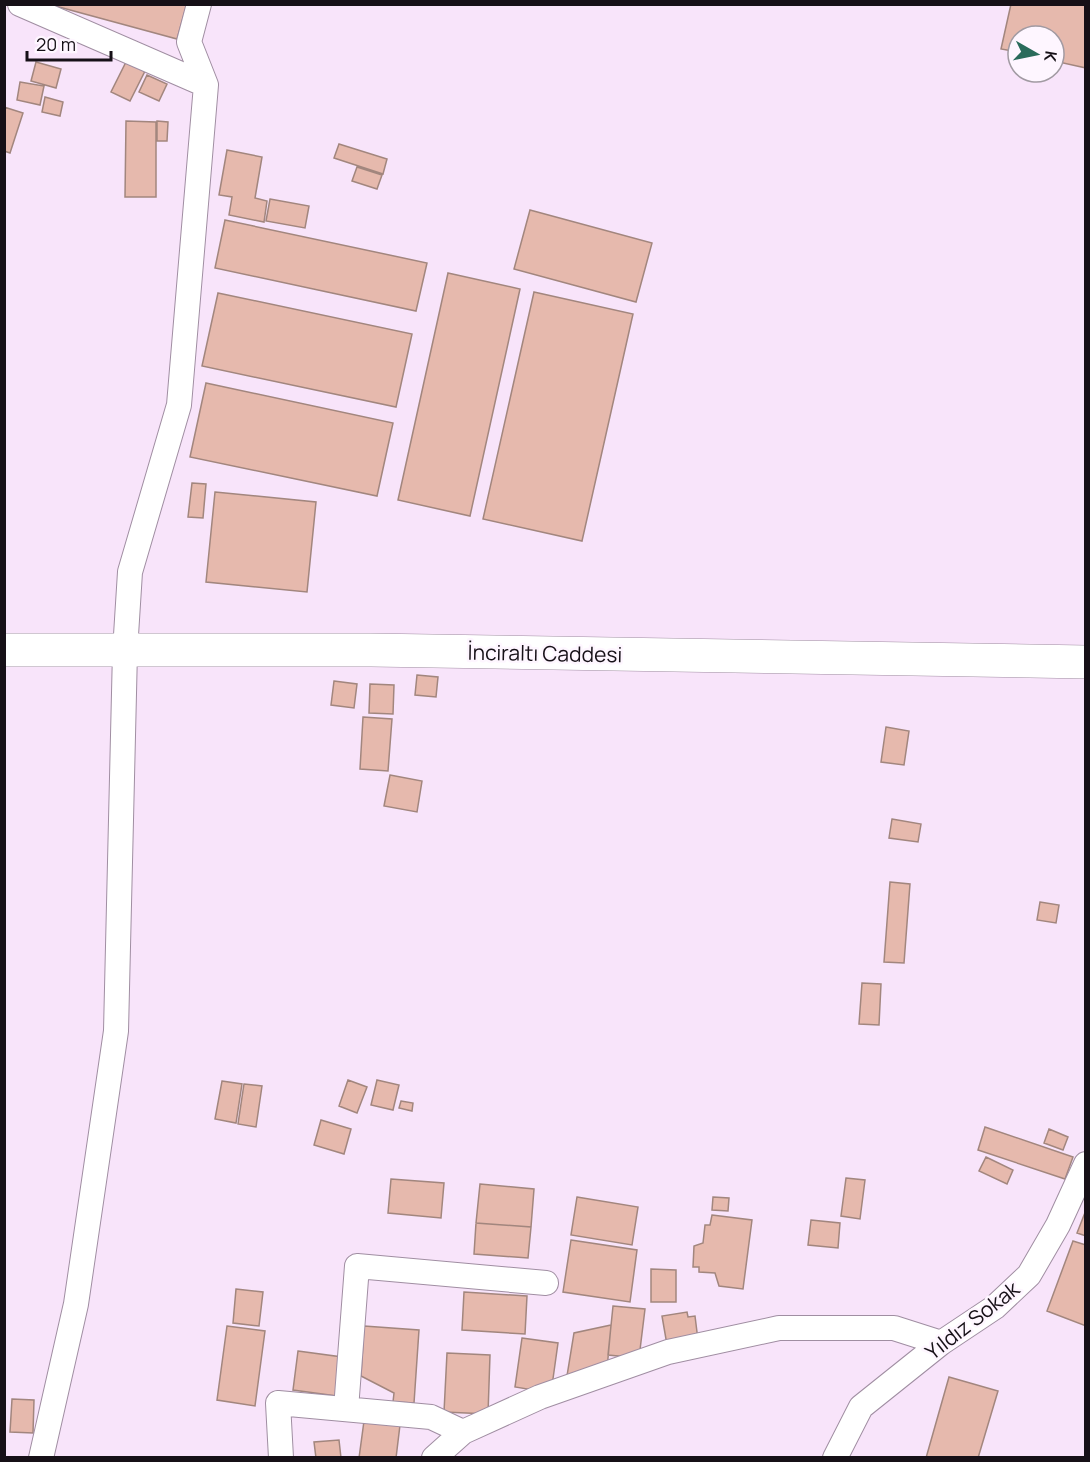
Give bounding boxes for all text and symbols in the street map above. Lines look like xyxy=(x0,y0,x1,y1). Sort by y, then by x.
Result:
scale bar xyxy=(27,24,111,62)
north arrow xyxy=(1006,24,1066,84)
text: 20 m xyxy=(36,32,76,56)
text: K xyxy=(1039,50,1062,64)
street label: İnciraltı Caddesi xyxy=(467,638,623,668)
street label: Yıldız Sokak xyxy=(919,1274,1025,1366)

